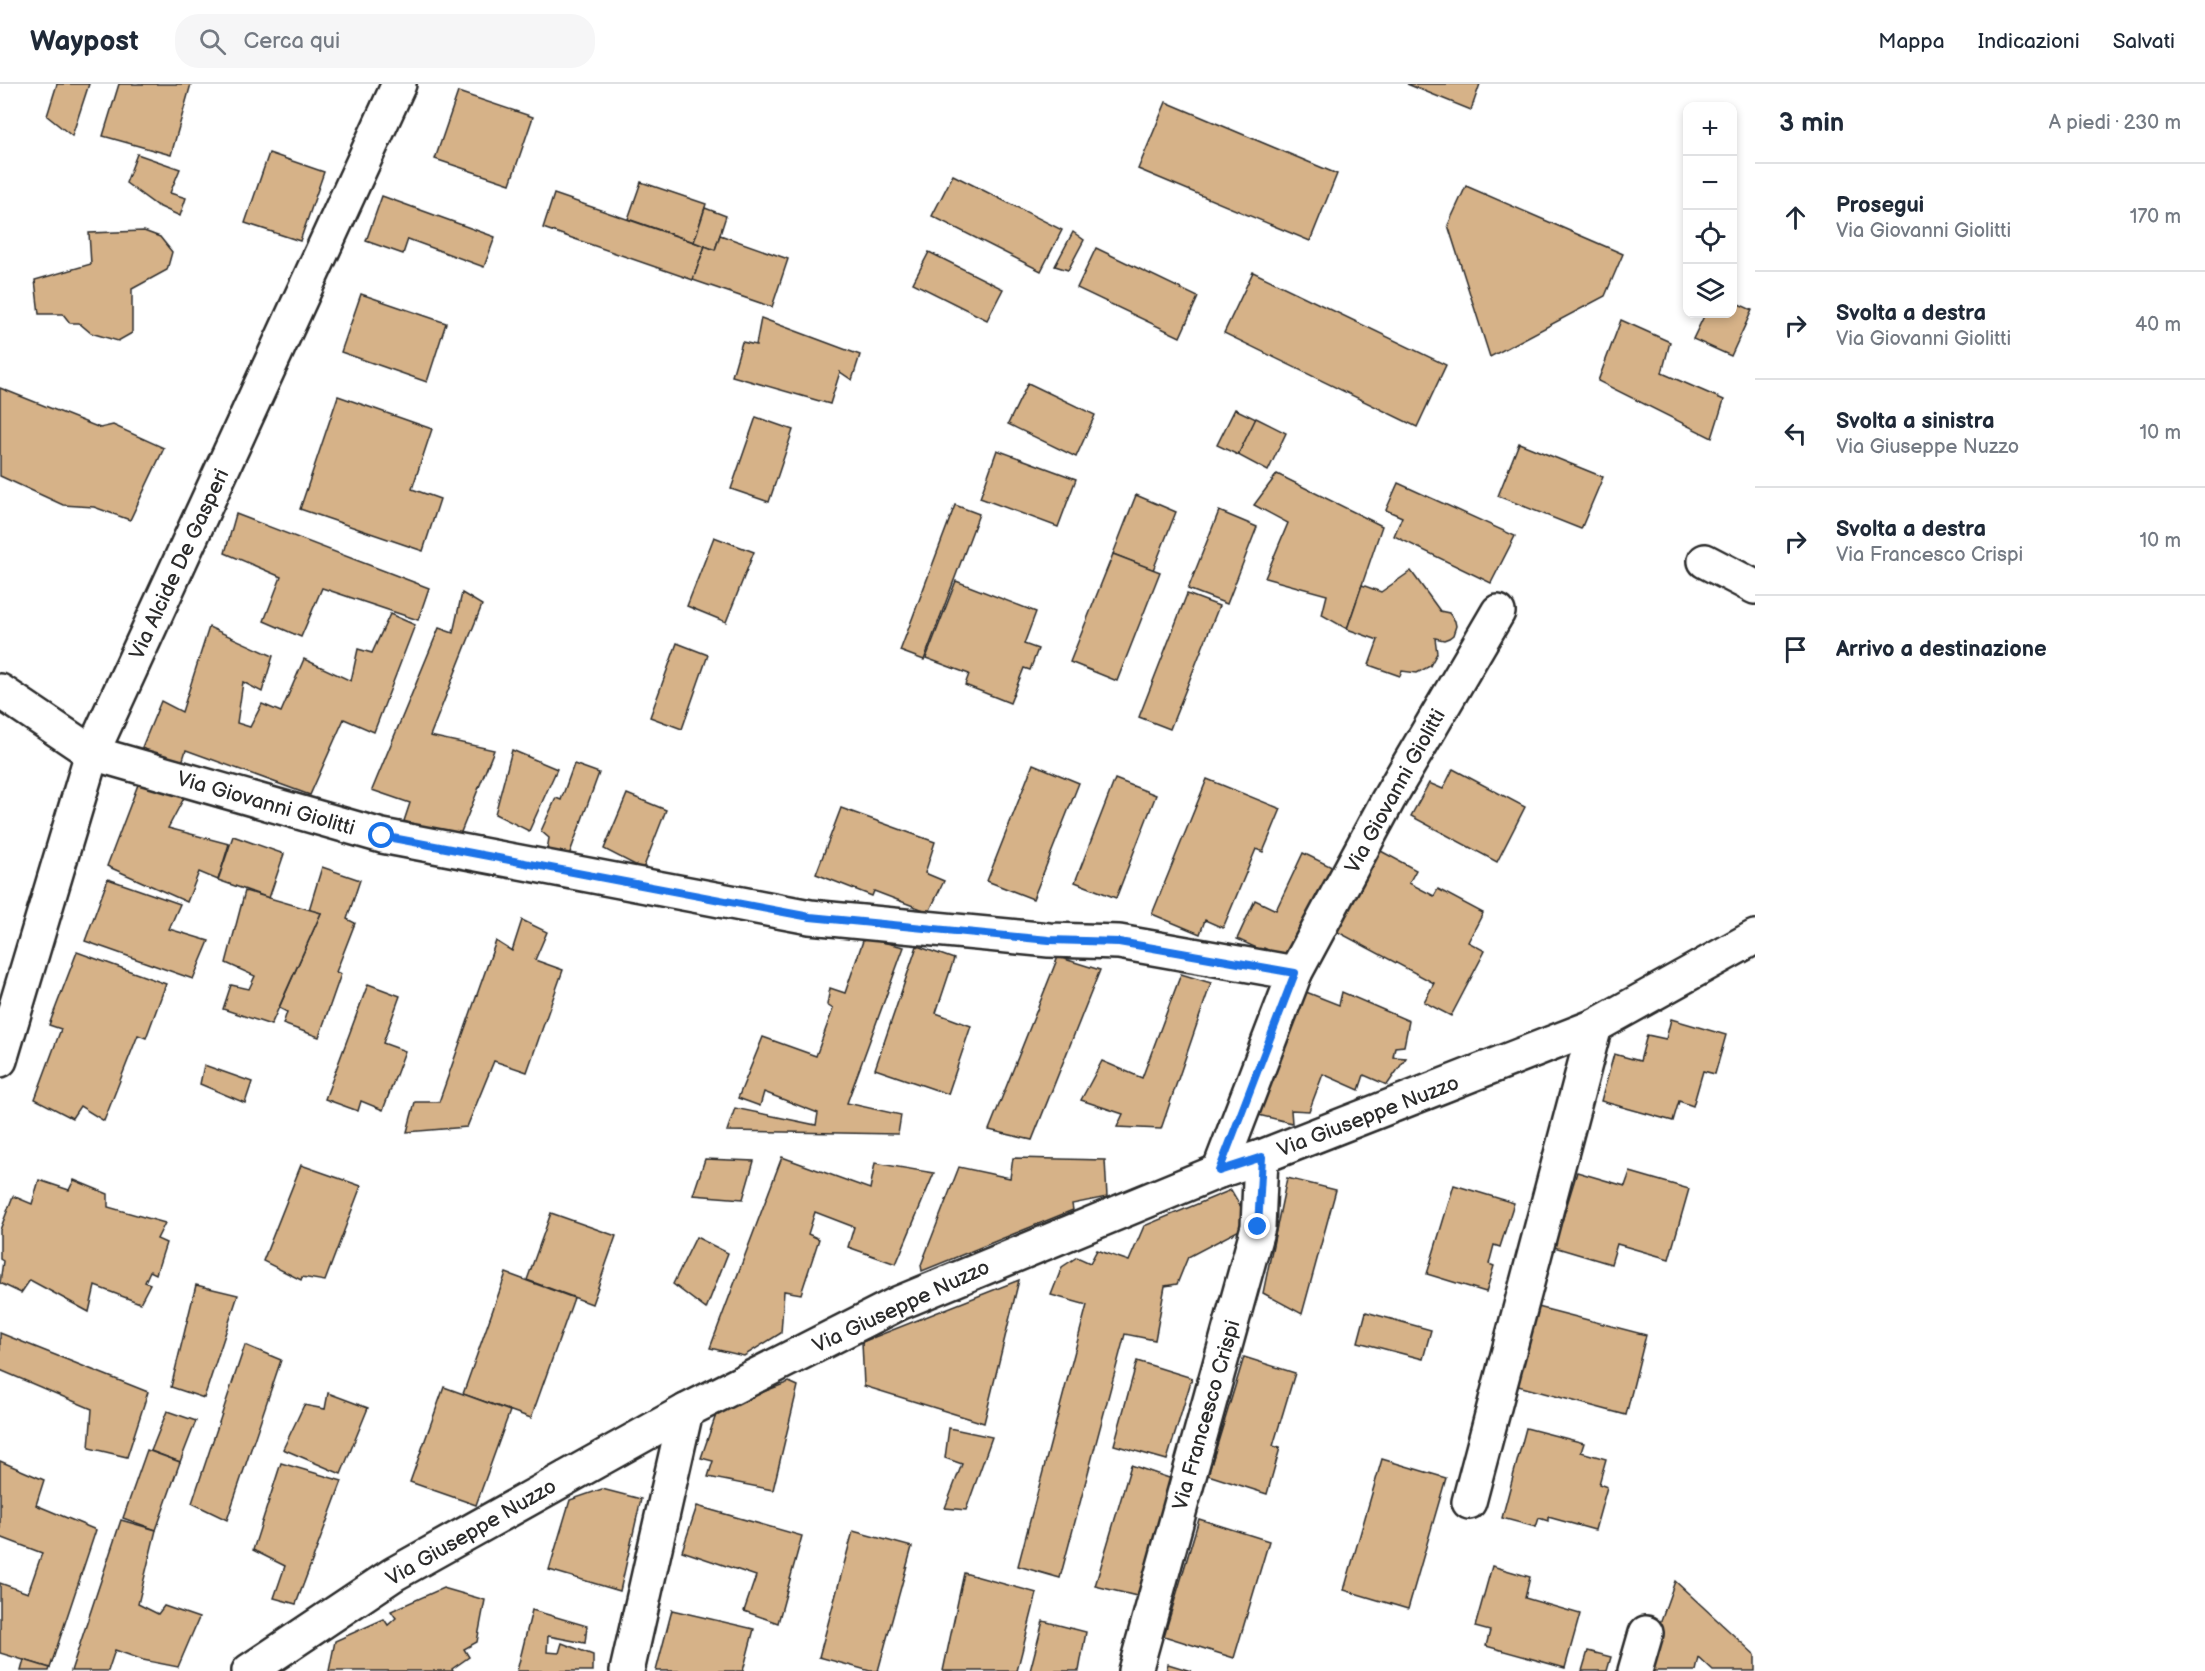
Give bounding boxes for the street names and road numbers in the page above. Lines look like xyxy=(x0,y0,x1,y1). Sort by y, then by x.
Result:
street label: Via Alcide De Gasperi xyxy=(124,465,235,663)
street label: Via Giovanni Giolitti xyxy=(1340,705,1451,878)
street label: Via Giovanni Giolitti xyxy=(174,766,358,841)
street label: Via Giuseppe Nuzzo xyxy=(1274,1070,1463,1163)
street label: Via Giuseppe Nuzzo xyxy=(809,1254,994,1358)
street label: Via Francesco Crispi xyxy=(1167,1317,1246,1513)
street label: Via Giuseppe Nuzzo xyxy=(382,1473,561,1591)

